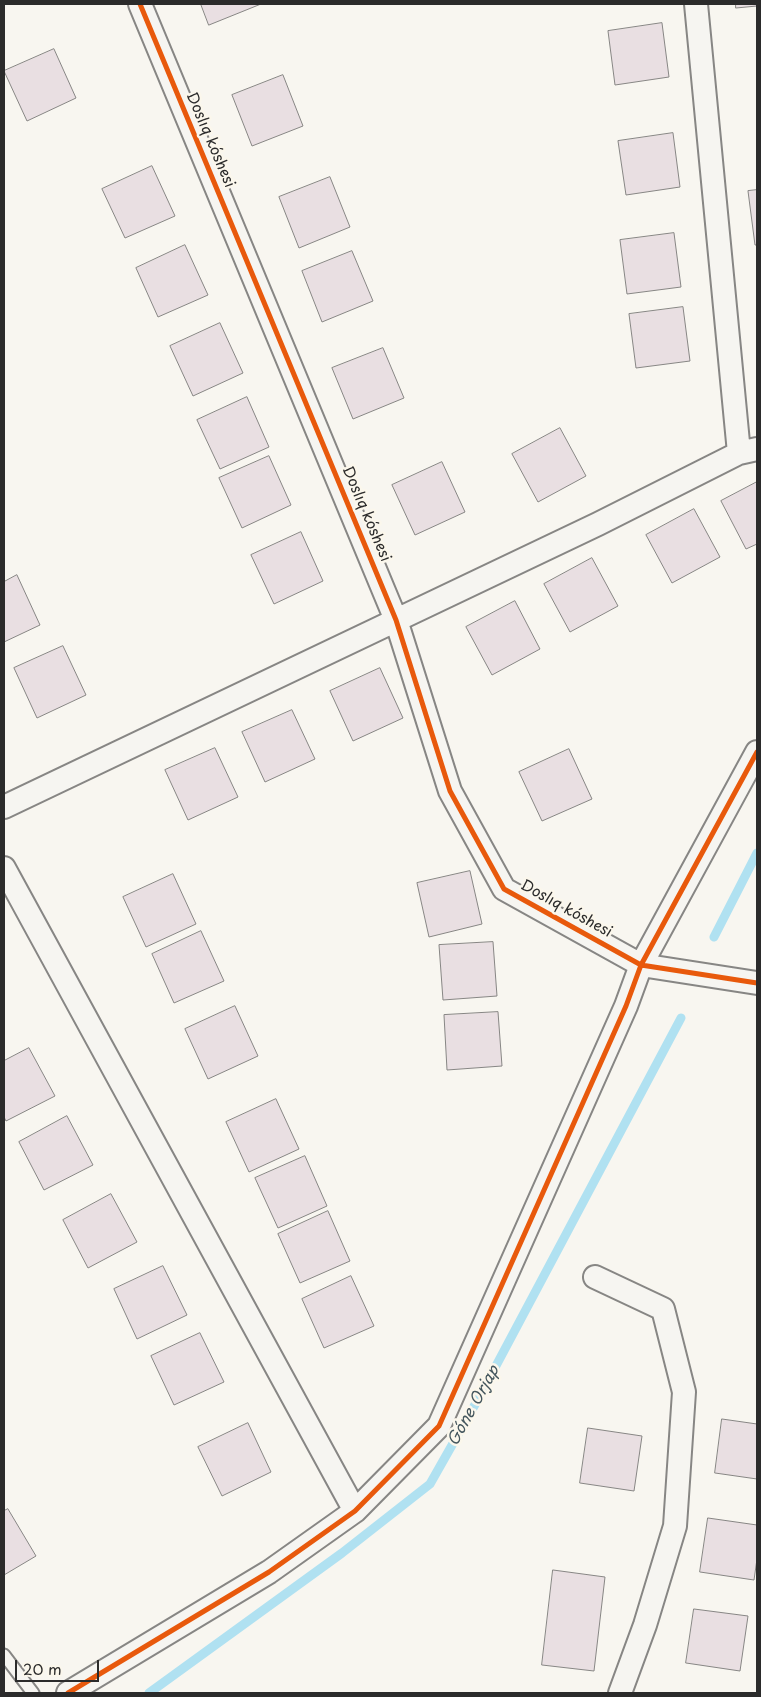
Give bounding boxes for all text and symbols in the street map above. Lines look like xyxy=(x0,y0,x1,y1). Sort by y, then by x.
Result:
street label: Doslıq kóshesi xyxy=(182,90,238,190)
street label: Doslıq kóshesi xyxy=(338,464,394,564)
street label: Doslıq kóshesi xyxy=(517,876,615,942)
water label: Góne Orjap xyxy=(444,1362,504,1450)
scale bar xyxy=(18,1650,101,1682)
text: 20 m xyxy=(23,1657,62,1680)

